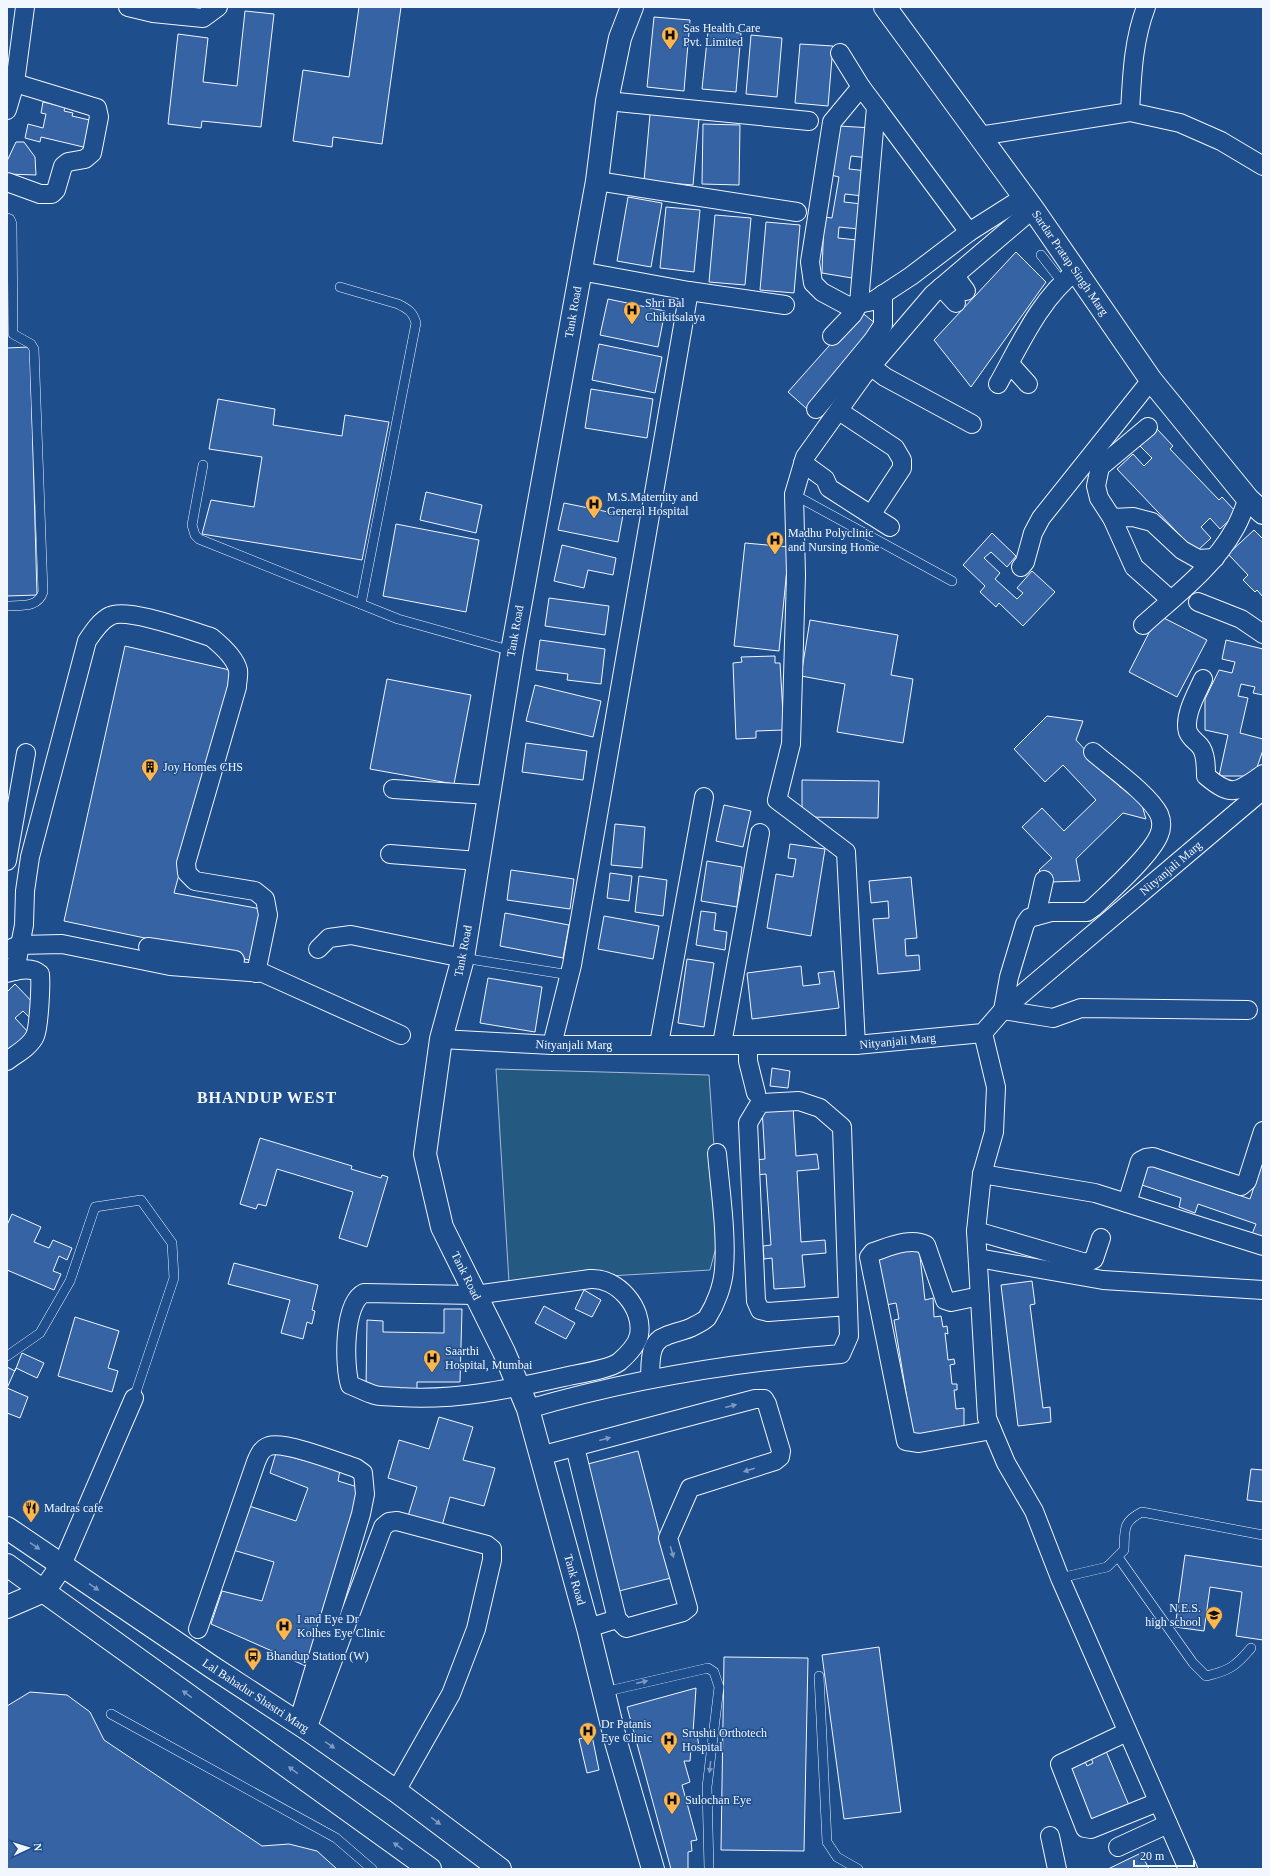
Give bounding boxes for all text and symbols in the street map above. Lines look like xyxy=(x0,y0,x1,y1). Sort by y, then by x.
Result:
place label: Sas Health Care Pvt. Limited xyxy=(683,21,760,49)
hospital icon: Sas Health Care Pvt. Limited xyxy=(660,25,680,50)
street label: Sardar Pratap Singh Marg xyxy=(1029,208,1111,318)
street label: Tank Road xyxy=(562,285,584,339)
place label: Shri Bal Chikitsalaya xyxy=(645,296,706,324)
hospital icon: Shri Bal Chikitsalaya xyxy=(622,300,642,325)
place label: M.S.Maternity and General Hospital xyxy=(607,490,698,518)
hospital icon: M.S.Maternity and General Hospital xyxy=(584,494,604,519)
place label: Madhu Polyclinic and Nursing Home xyxy=(788,526,879,554)
hospital icon: Madhu Polyclinic and Nursing Home xyxy=(765,530,785,555)
street label: Tank Road xyxy=(504,604,526,658)
building icon: Joy Homes CHS xyxy=(140,757,160,782)
place label: Joy Homes CHS xyxy=(163,760,243,774)
street label: Nityanjali Marg xyxy=(1137,838,1205,898)
street label: Tank Road xyxy=(451,924,475,978)
street label: Nityanjali Marg xyxy=(859,1030,937,1052)
street label: Nityanjali Marg xyxy=(535,1037,612,1052)
district label: BHANDUP WEST xyxy=(197,1089,337,1106)
street label: Tank Road xyxy=(448,1249,484,1302)
place label: Saarthi Hospital, Mumbai xyxy=(445,1344,533,1372)
hospital icon: Saarthi Hospital, Mumbai xyxy=(422,1348,442,1373)
one-way arrow xyxy=(725,1403,737,1409)
one-way arrow xyxy=(599,1436,611,1442)
one-way arrow xyxy=(742,1467,754,1473)
restaurant icon: Madras cafe xyxy=(21,1498,41,1523)
place label: Madras cafe xyxy=(44,1501,103,1515)
one-way arrow xyxy=(29,1542,40,1550)
one-way arrow xyxy=(669,1546,675,1558)
street label: Tank Road xyxy=(561,1553,588,1607)
one-way arrow xyxy=(89,1583,100,1591)
place label: N.E.S. high school xyxy=(1145,1601,1202,1629)
school or university icon: N.E.S. high school xyxy=(1204,1605,1224,1630)
place label: I and Eye Dr Kolhes Eye Clinic xyxy=(297,1612,385,1640)
hospital icon: I and Eye Dr Kolhes Eye Clinic xyxy=(274,1616,294,1641)
bus stop icon: Bhandup Station (W) xyxy=(243,1646,263,1671)
place label: Bhandup Station (W) xyxy=(266,1649,369,1663)
street label: Lal Bahadur Shastri Marg xyxy=(200,1656,312,1736)
one-way arrow xyxy=(636,1679,648,1685)
one-way arrow xyxy=(182,1691,192,1699)
place label: Dr Patanis Eye Clinic xyxy=(601,1717,652,1745)
hospital icon: Dr Patanis Eye Clinic xyxy=(578,1721,598,1746)
place label: Srushti Orthotech Hospital xyxy=(682,1726,767,1754)
hospital icon: Srushti Orthotech Hospital xyxy=(659,1730,679,1755)
one-way arrow xyxy=(325,1741,336,1749)
one-way arrow xyxy=(706,1761,713,1773)
one-way arrow xyxy=(287,1766,298,1774)
hospital icon: Sulochan Eye xyxy=(662,1790,682,1815)
place label: Sulochan Eye xyxy=(685,1793,751,1807)
one-way arrow xyxy=(431,1817,441,1825)
north arrow xyxy=(8,1828,48,1868)
one-way arrow xyxy=(393,1842,403,1850)
scale bar xyxy=(1134,1842,1194,1868)
text: N xyxy=(32,1843,44,1852)
text: 20 m xyxy=(1140,1849,1165,1863)

